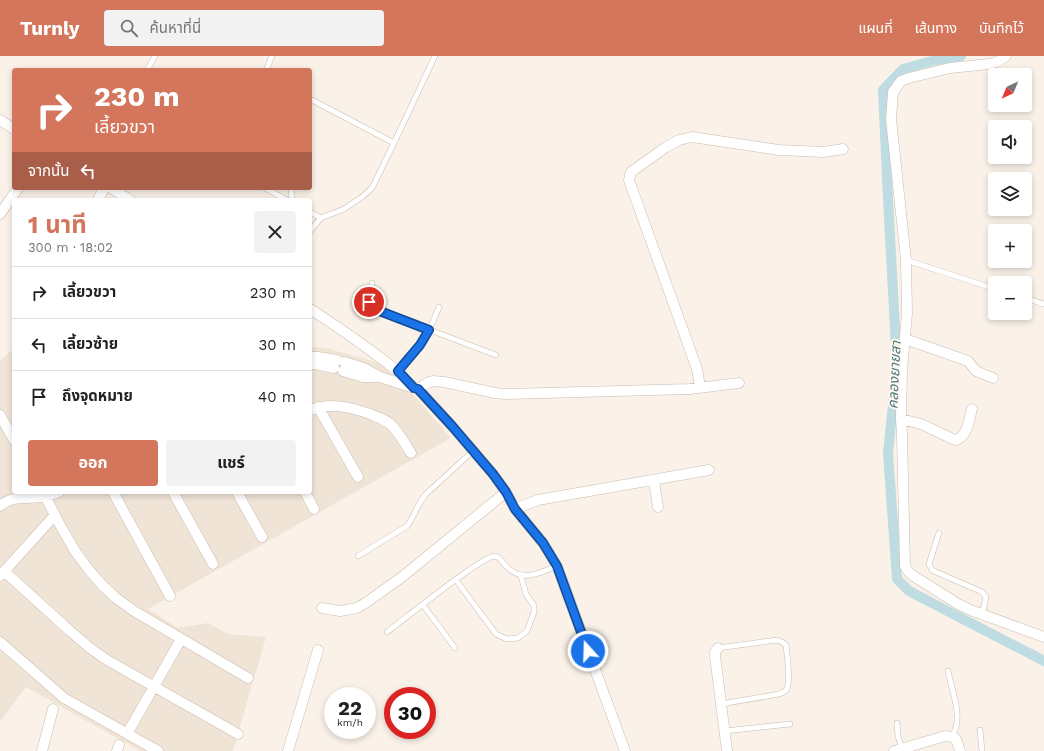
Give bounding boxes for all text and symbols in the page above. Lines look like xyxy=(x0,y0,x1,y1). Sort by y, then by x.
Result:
search box xyxy=(104,10,384,46)
text: Turnly xyxy=(20,17,80,40)
icon: search xyxy=(118,17,140,39)
text: ค้นหาที่นี่ xyxy=(150,19,201,37)
text: แผนที่ xyxy=(859,20,893,36)
text: เส้นทาง xyxy=(915,20,957,36)
text: บันทึกไว้ xyxy=(979,20,1024,36)
north arrow xyxy=(988,68,1032,112)
map controls xyxy=(988,68,1032,320)
text: 230 m xyxy=(94,80,180,113)
icon: right xyxy=(28,84,80,136)
text: เลี้ยวขวา xyxy=(94,116,155,137)
button: sound xyxy=(988,120,1032,164)
icon: left xyxy=(77,160,99,182)
text: จากนั้น xyxy=(28,162,69,180)
button: layers xyxy=(988,172,1032,216)
text: 1 นาที xyxy=(28,211,87,239)
button: close xyxy=(254,211,296,253)
button: + xyxy=(988,224,1032,268)
text: 300 m · 18:02 xyxy=(28,240,113,255)
button: − xyxy=(988,276,1032,320)
icon: right xyxy=(28,282,50,304)
text: เลี้ยวขวา xyxy=(62,283,116,301)
text: 230 m xyxy=(250,284,296,302)
pin xyxy=(352,285,386,319)
icon: arrive xyxy=(358,291,380,313)
icon: left xyxy=(28,334,50,356)
text: เลี้ยวซ้าย xyxy=(62,335,118,353)
text: 30 m xyxy=(259,336,296,354)
water label: คลองยายสา xyxy=(884,339,904,409)
icon: arrive xyxy=(28,386,50,408)
text: ถึงจุดหมาย xyxy=(62,387,133,405)
text: 40 m xyxy=(258,388,296,406)
button: ออก xyxy=(28,440,158,486)
button: แชร์ xyxy=(166,440,296,486)
position arrow xyxy=(567,630,609,672)
speed limit sign: 30 xyxy=(384,687,436,739)
text: 22 xyxy=(338,696,362,720)
text: km/h xyxy=(337,717,363,728)

